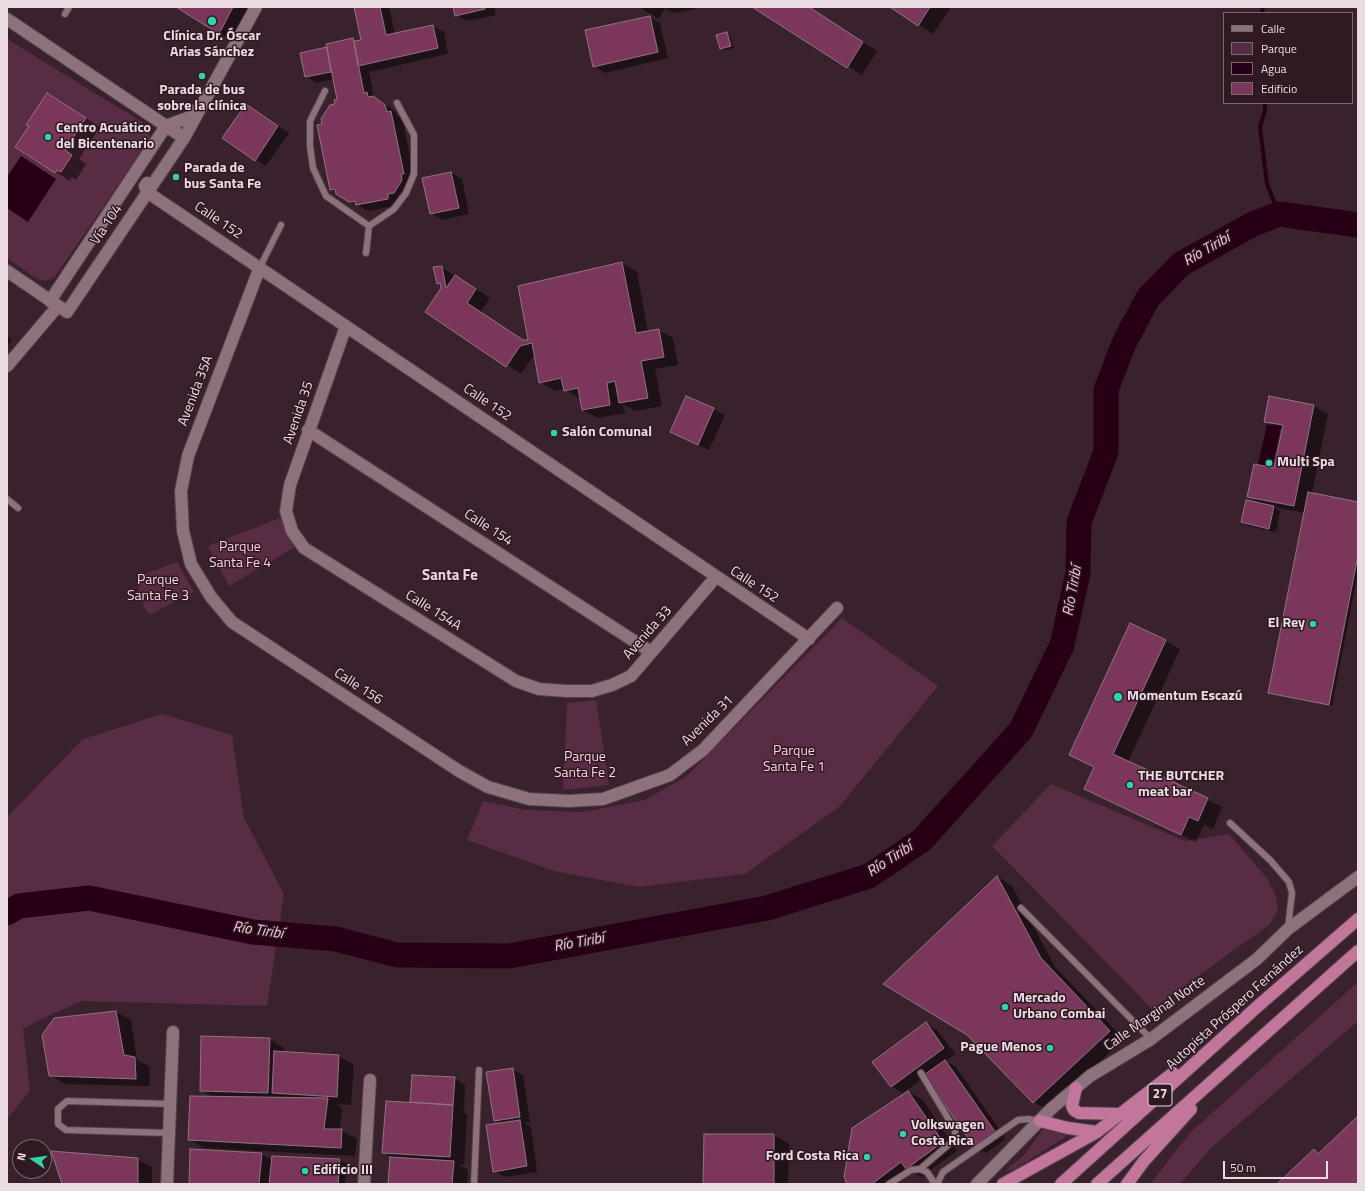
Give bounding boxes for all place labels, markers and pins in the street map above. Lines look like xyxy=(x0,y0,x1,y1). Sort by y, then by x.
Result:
marker: Clínica Dr. Óscar Arias Sánchez xyxy=(206,15,218,27)
place label: Clínica Dr. Óscar Arias Sánchez xyxy=(163,29,261,62)
marker: Parada de bus sobre la clínica xyxy=(197,71,207,81)
place label: Parada de bus sobre la clínica xyxy=(157,83,247,116)
place label: Centro Acuático del Bicentenario xyxy=(56,121,154,154)
marker: Centro Acuático del Bicentenario xyxy=(43,132,53,142)
place label: Parada de bus Santa Fe xyxy=(184,161,261,194)
marker: Parada de bus Santa Fe xyxy=(171,172,181,182)
place label: Salón Comunal xyxy=(562,425,652,441)
marker: Salón Comunal xyxy=(549,428,559,438)
place label: Multi Spa xyxy=(1277,455,1335,471)
marker: Multi Spa xyxy=(1264,458,1274,468)
place label: El Rey xyxy=(1268,616,1305,632)
marker: El Rey xyxy=(1308,619,1318,629)
place label: Momentum Escazú xyxy=(1127,689,1243,705)
marker: Momentum Escazú xyxy=(1112,691,1124,703)
place label: THE BUTCHER meat bar xyxy=(1138,769,1224,802)
marker: THE BUTCHER meat bar xyxy=(1125,780,1135,790)
place label: Mercado Urbano Combai xyxy=(1013,991,1105,1024)
marker: Mercado Urbano Combai xyxy=(1000,1002,1010,1012)
place label: Pague Menos xyxy=(960,1040,1042,1056)
marker: Pague Menos xyxy=(1045,1043,1055,1053)
place label: Volkswagen Costa Rica xyxy=(911,1118,984,1150)
marker: Volkswagen Costa Rica xyxy=(898,1129,908,1139)
place label: Ford Costa Rica xyxy=(766,1149,859,1165)
marker: Ford Costa Rica xyxy=(862,1152,872,1162)
place label: Edificio III xyxy=(313,1163,373,1179)
marker: Edificio III xyxy=(300,1166,310,1176)

